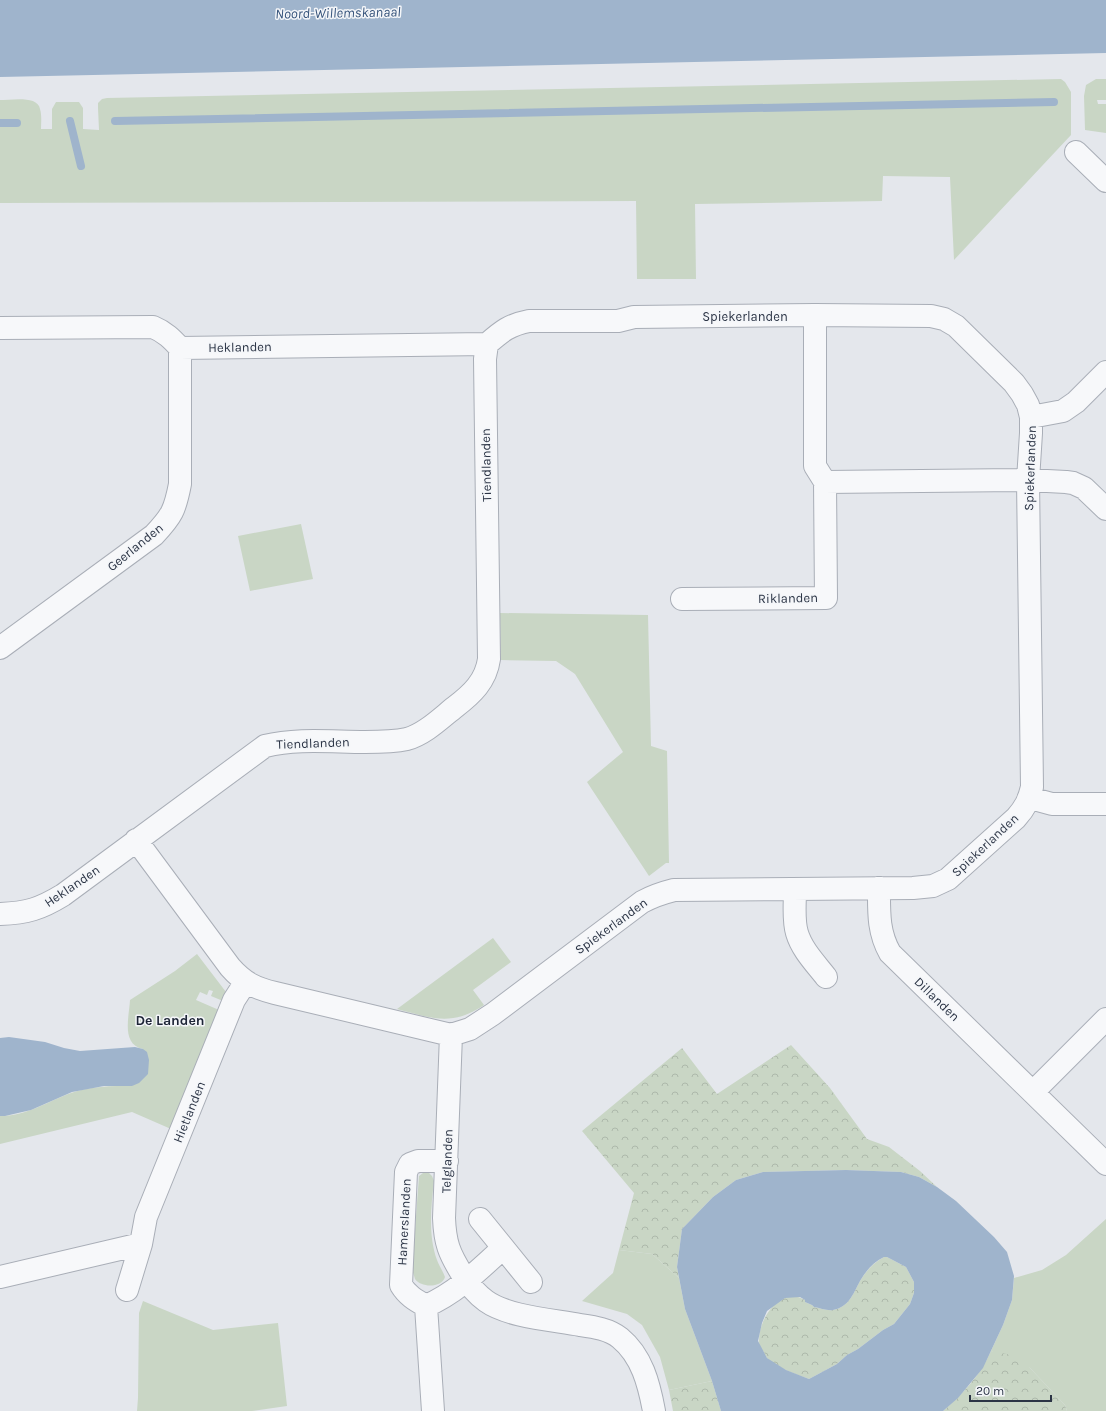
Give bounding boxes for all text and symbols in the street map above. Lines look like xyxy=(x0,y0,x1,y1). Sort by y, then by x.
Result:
water label: Noord-Willemskanaal xyxy=(275,3,401,23)
street label: Spiekerlanden xyxy=(702,309,788,324)
street label: Heklanden xyxy=(208,339,272,355)
street label: Spiekerlanden xyxy=(1021,425,1039,511)
street label: Tiendlanden xyxy=(478,428,494,502)
street label: Geerlanden xyxy=(104,520,166,574)
street label: Riklanden xyxy=(758,590,818,606)
street label: Tiendlanden xyxy=(276,734,350,752)
street label: Spiekerlanden xyxy=(949,810,1021,880)
street label: Heklanden xyxy=(41,862,103,910)
street label: Spiekerlanden xyxy=(572,895,650,957)
street label: Dillanden xyxy=(911,974,963,1024)
district label: De Landen xyxy=(135,1012,205,1029)
street label: Hietlanden xyxy=(170,1079,208,1145)
street label: Telglanden xyxy=(438,1129,456,1193)
street label: Hamerslanden xyxy=(394,1178,414,1266)
scale bar xyxy=(970,1377,1051,1403)
text: 20 m xyxy=(976,1384,1004,1398)

